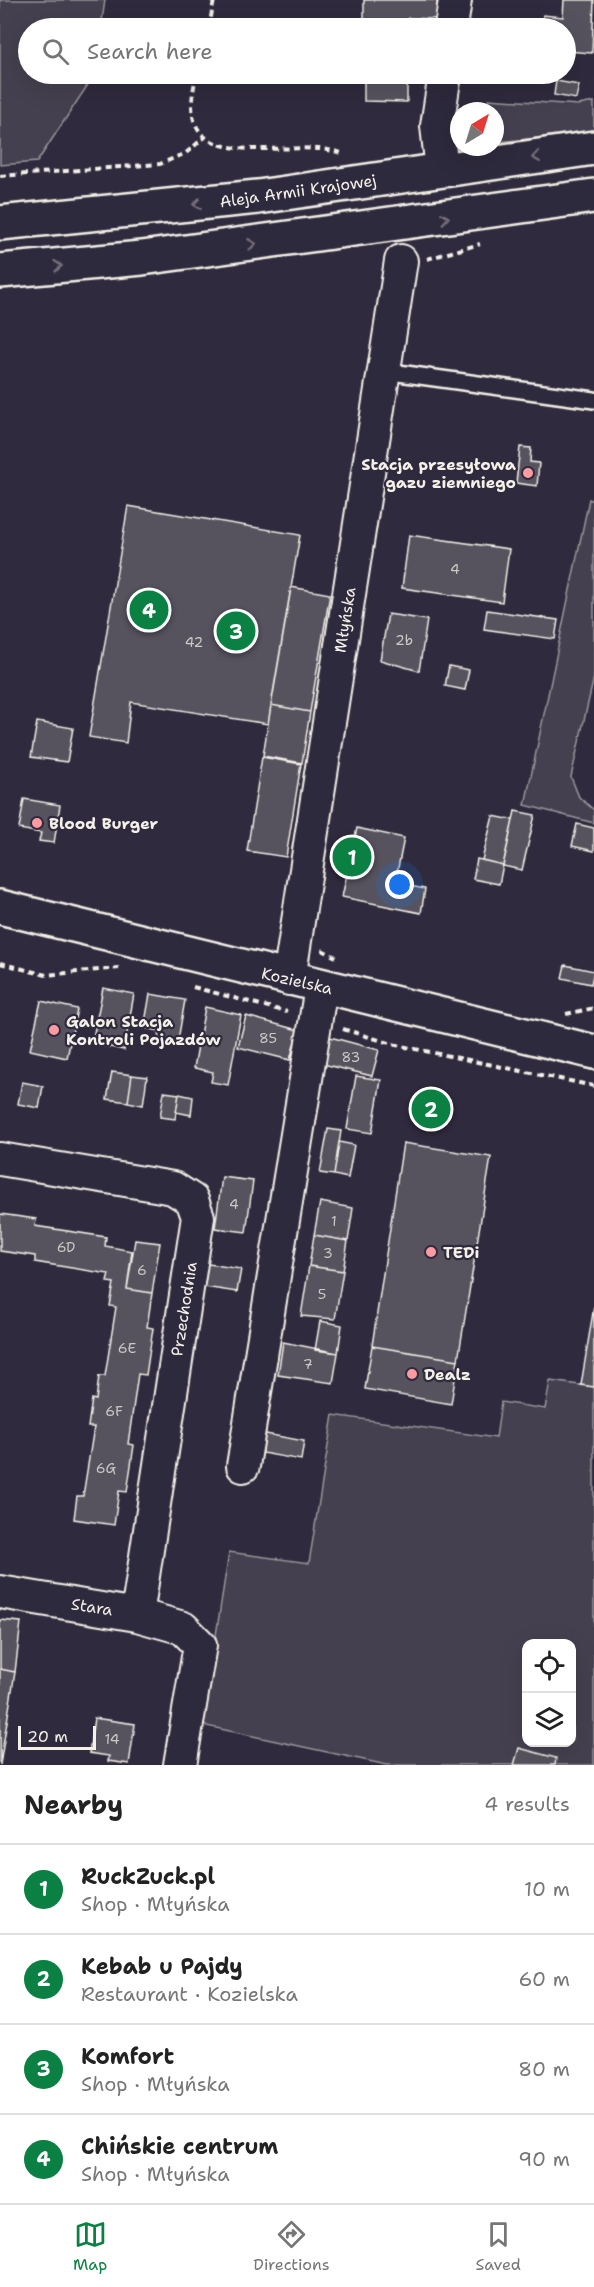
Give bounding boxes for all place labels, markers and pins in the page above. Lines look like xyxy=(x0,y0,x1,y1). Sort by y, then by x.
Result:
place label: Stacja przesyłowa gazu ziemniego xyxy=(361,454,516,493)
marker: Stacja przesyłowa gazu ziemniego xyxy=(521,466,535,480)
pin: 4 xyxy=(130,588,168,632)
pin: 3 xyxy=(216,608,256,654)
place label: Blood Burger xyxy=(49,813,159,834)
marker: Blood Burger xyxy=(30,816,44,830)
pin: 1 xyxy=(332,834,372,880)
place label: Galon Stacja Kontroli Pojazdów xyxy=(66,1011,221,1050)
marker: Galon Stacja Kontroli Pojazdów xyxy=(47,1023,61,1037)
pin: 2 xyxy=(412,1086,450,1132)
place label: TEDi xyxy=(443,1242,479,1263)
marker: TEDi xyxy=(424,1245,438,1259)
place label: Dealz xyxy=(424,1364,471,1385)
marker: Dealz xyxy=(405,1367,419,1381)

